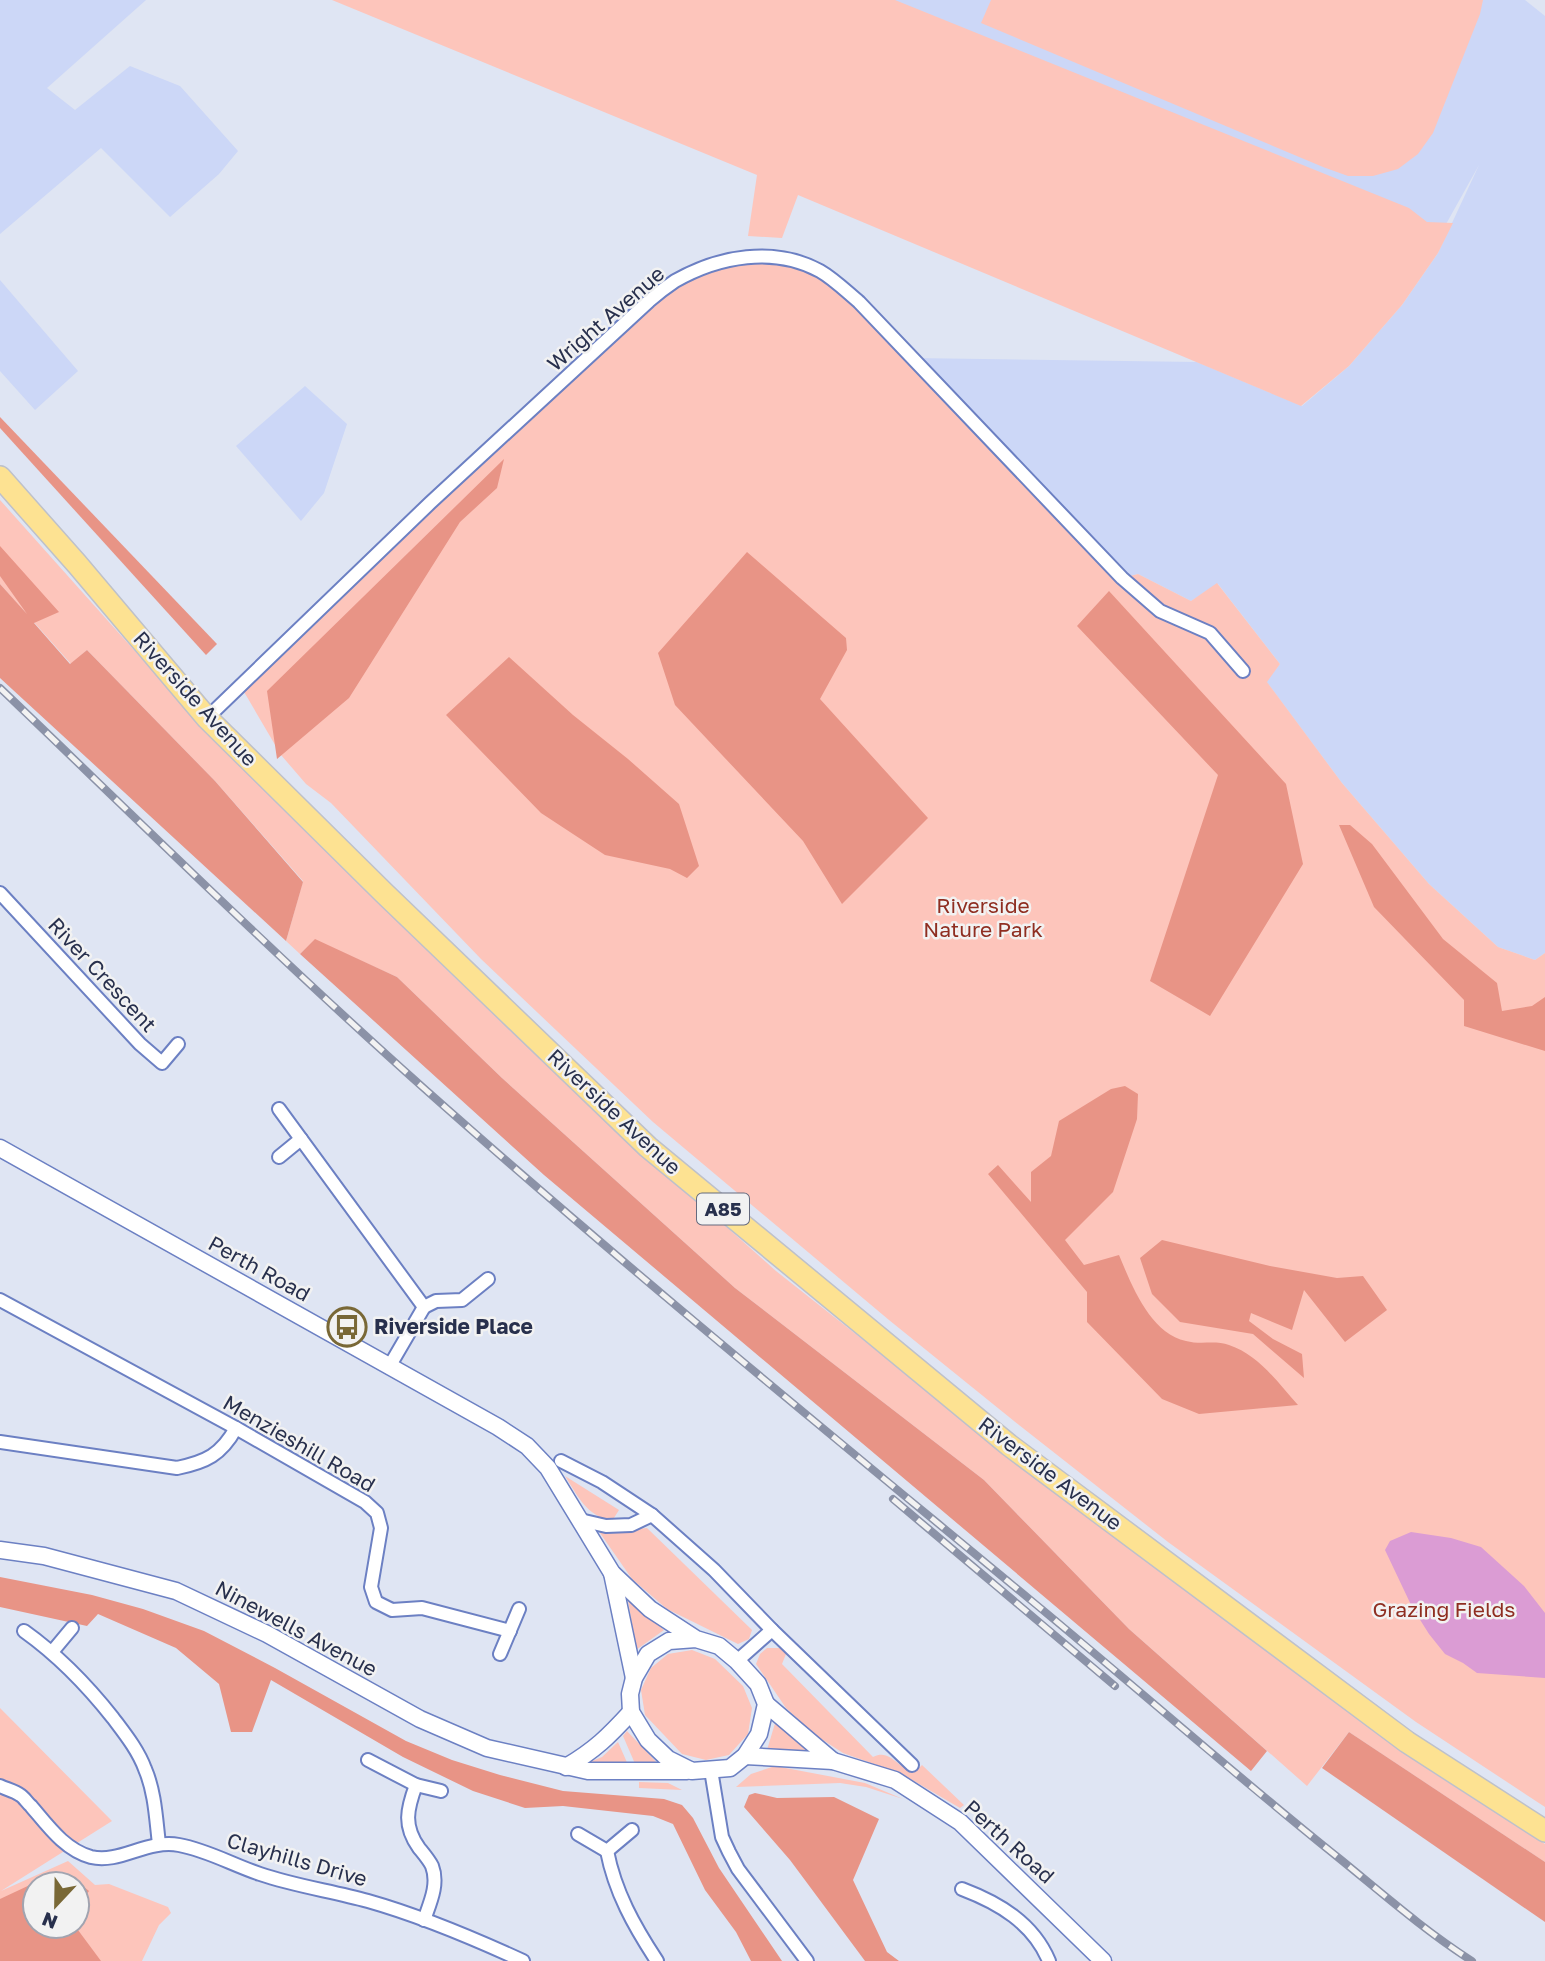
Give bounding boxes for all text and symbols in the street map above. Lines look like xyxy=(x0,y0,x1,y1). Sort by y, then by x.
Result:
street label: Wright Avenue xyxy=(541,260,669,376)
street label: Riverside Avenue xyxy=(128,625,263,771)
park label: Riverside Nature Park xyxy=(923,892,1043,942)
street label: River Crescent xyxy=(43,912,162,1037)
street label: Riverside Avenue xyxy=(543,1043,687,1180)
road number: A85 xyxy=(697,1194,749,1224)
street label: Perth Road xyxy=(204,1230,315,1307)
bus stop icon: Riverside Place xyxy=(326,1306,368,1348)
place label: Riverside Place xyxy=(374,1313,533,1339)
street label: Menzieshill Road xyxy=(219,1389,380,1497)
street label: Riverside Avenue xyxy=(974,1411,1127,1536)
street label: Ninewells Avenue xyxy=(211,1575,382,1682)
park label: Grazing Fields xyxy=(1373,1596,1515,1622)
street label: Perth Road xyxy=(959,1794,1060,1889)
street label: Clayhills Drive xyxy=(224,1827,370,1891)
north arrow xyxy=(21,1870,91,1940)
text: N xyxy=(38,1908,60,1935)

